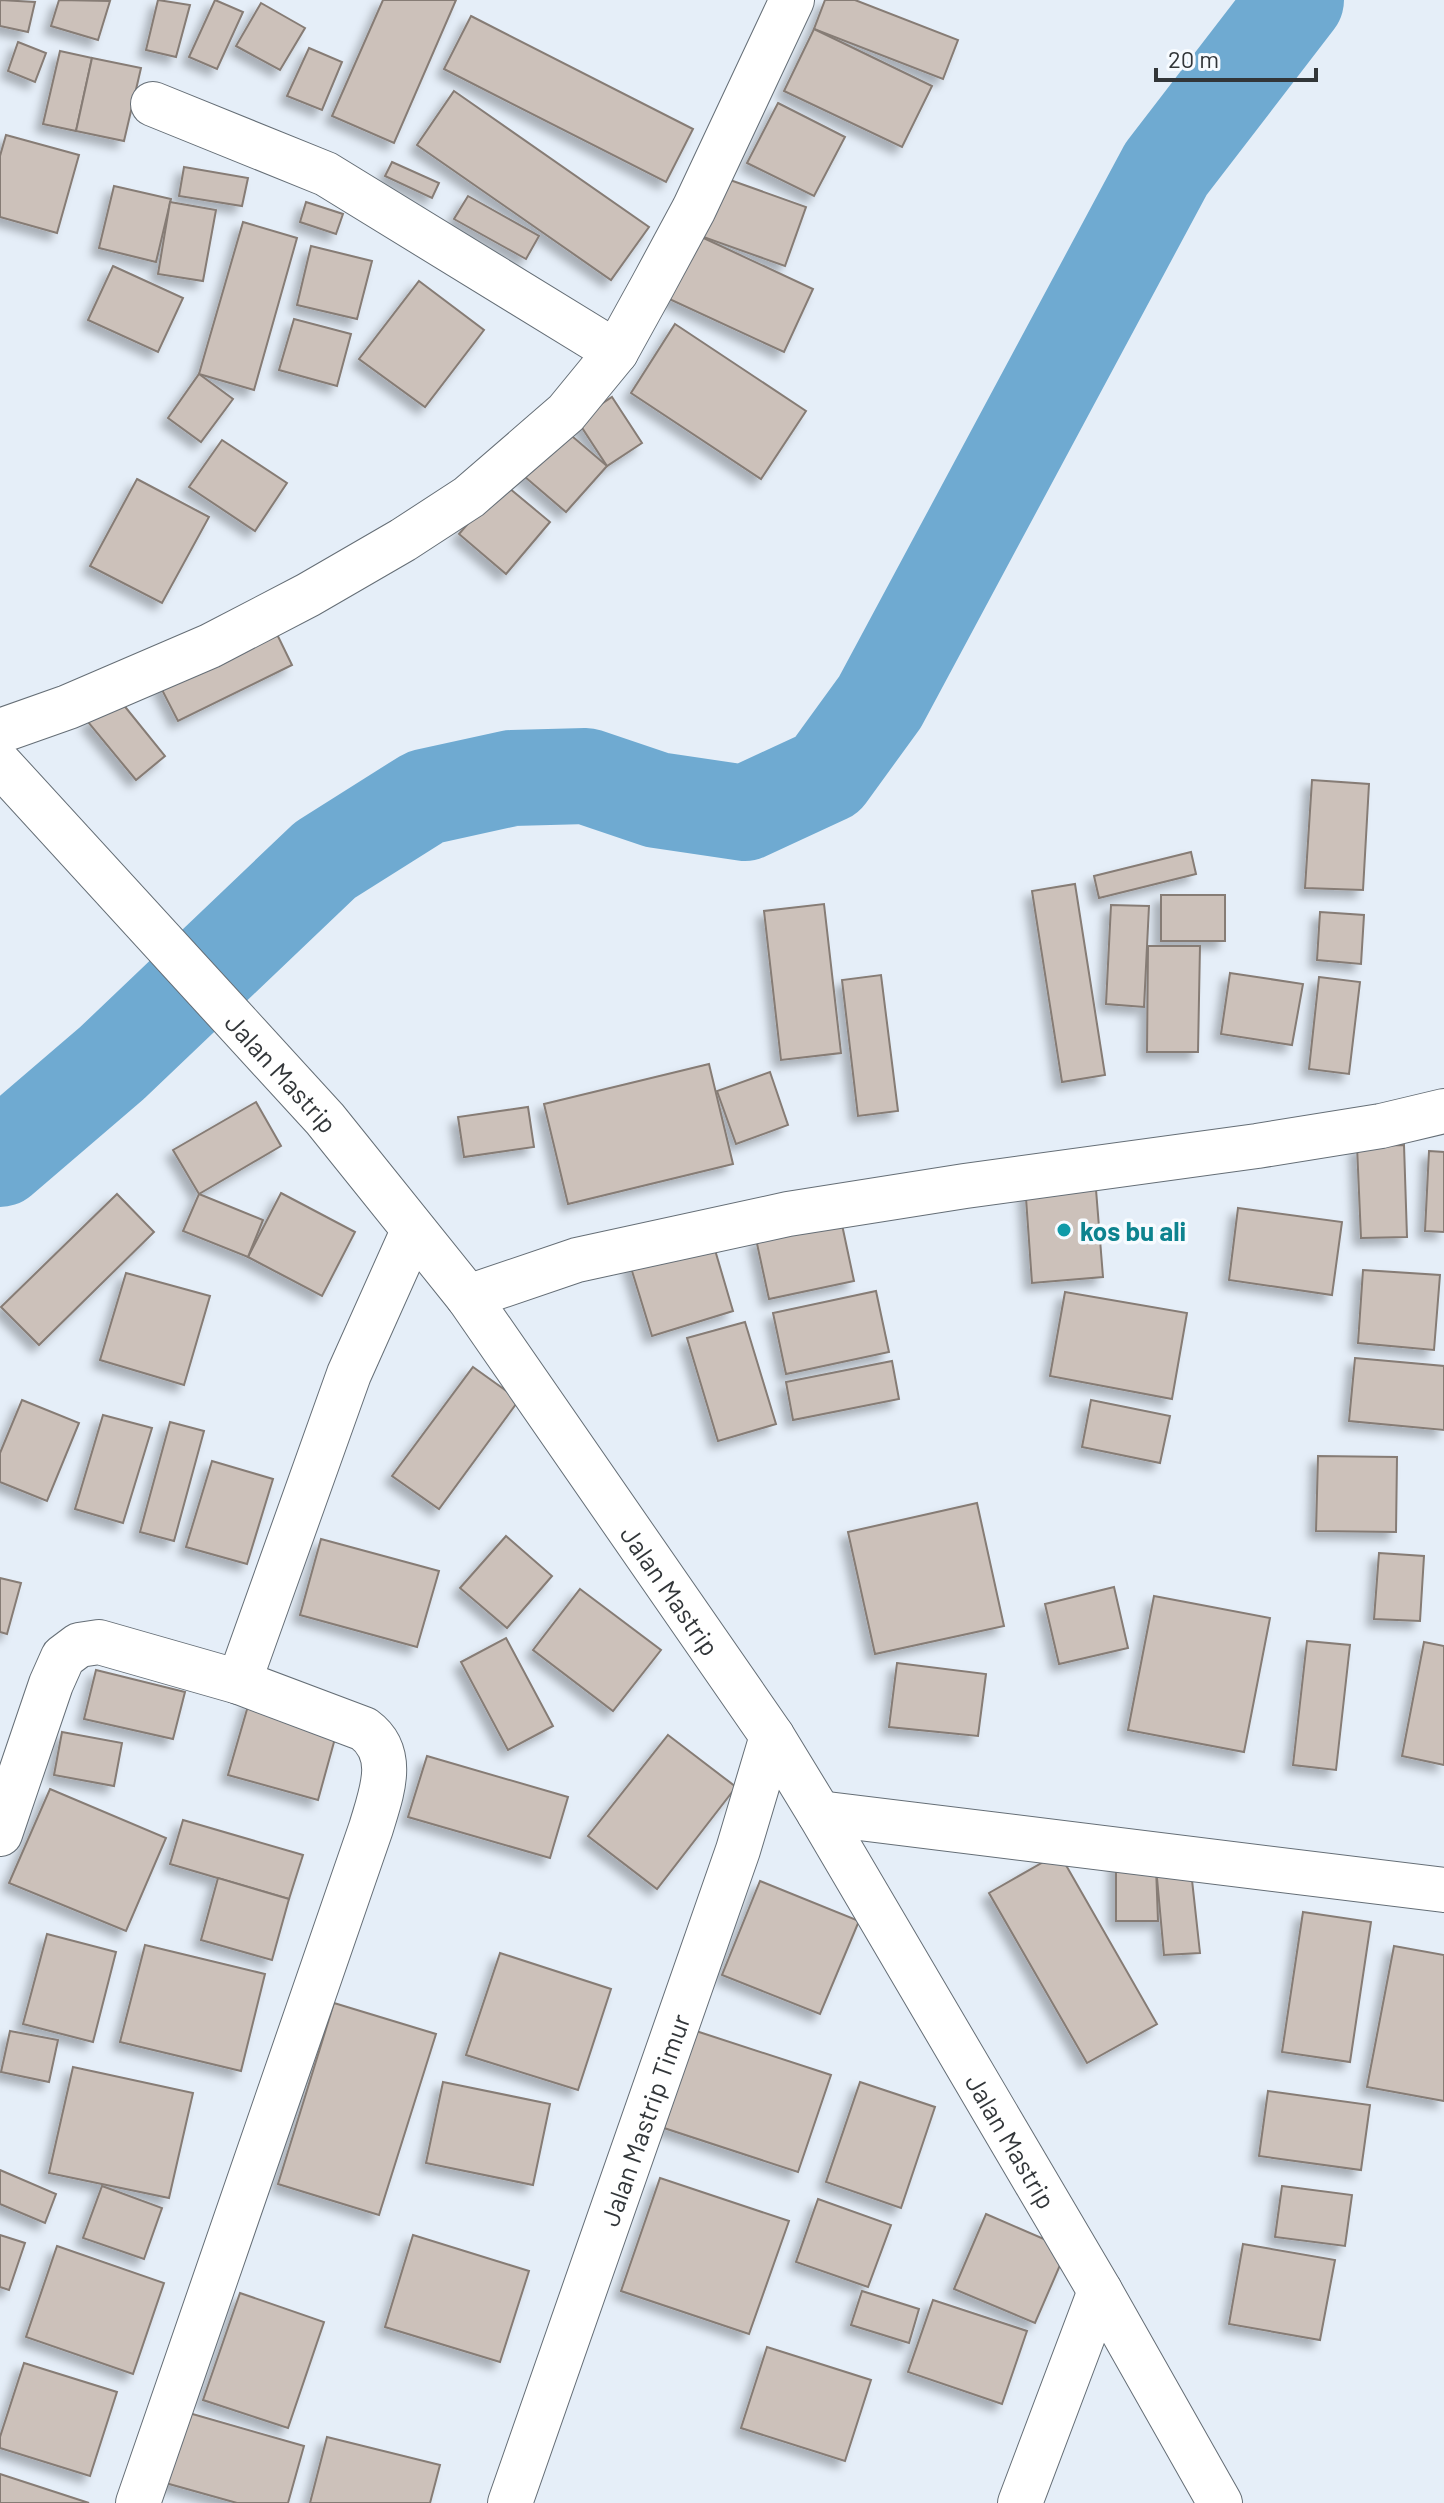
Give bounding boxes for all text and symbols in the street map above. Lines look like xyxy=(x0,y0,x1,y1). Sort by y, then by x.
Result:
scale bar xyxy=(1156,32,1316,82)
text: 20 m xyxy=(1168,44,1219,73)
street label: Jalan Mastrip xyxy=(220,1006,345,1138)
place label: kos bu ali xyxy=(1080,1215,1186,1246)
marker: kos bu ali xyxy=(1055,1221,1073,1239)
street label: Jalan Mastrip xyxy=(615,1519,727,1661)
street label: Jalan Mastrip Timur xyxy=(593,2009,695,2230)
street label: Jalan Mastrip xyxy=(960,2068,1063,2214)

